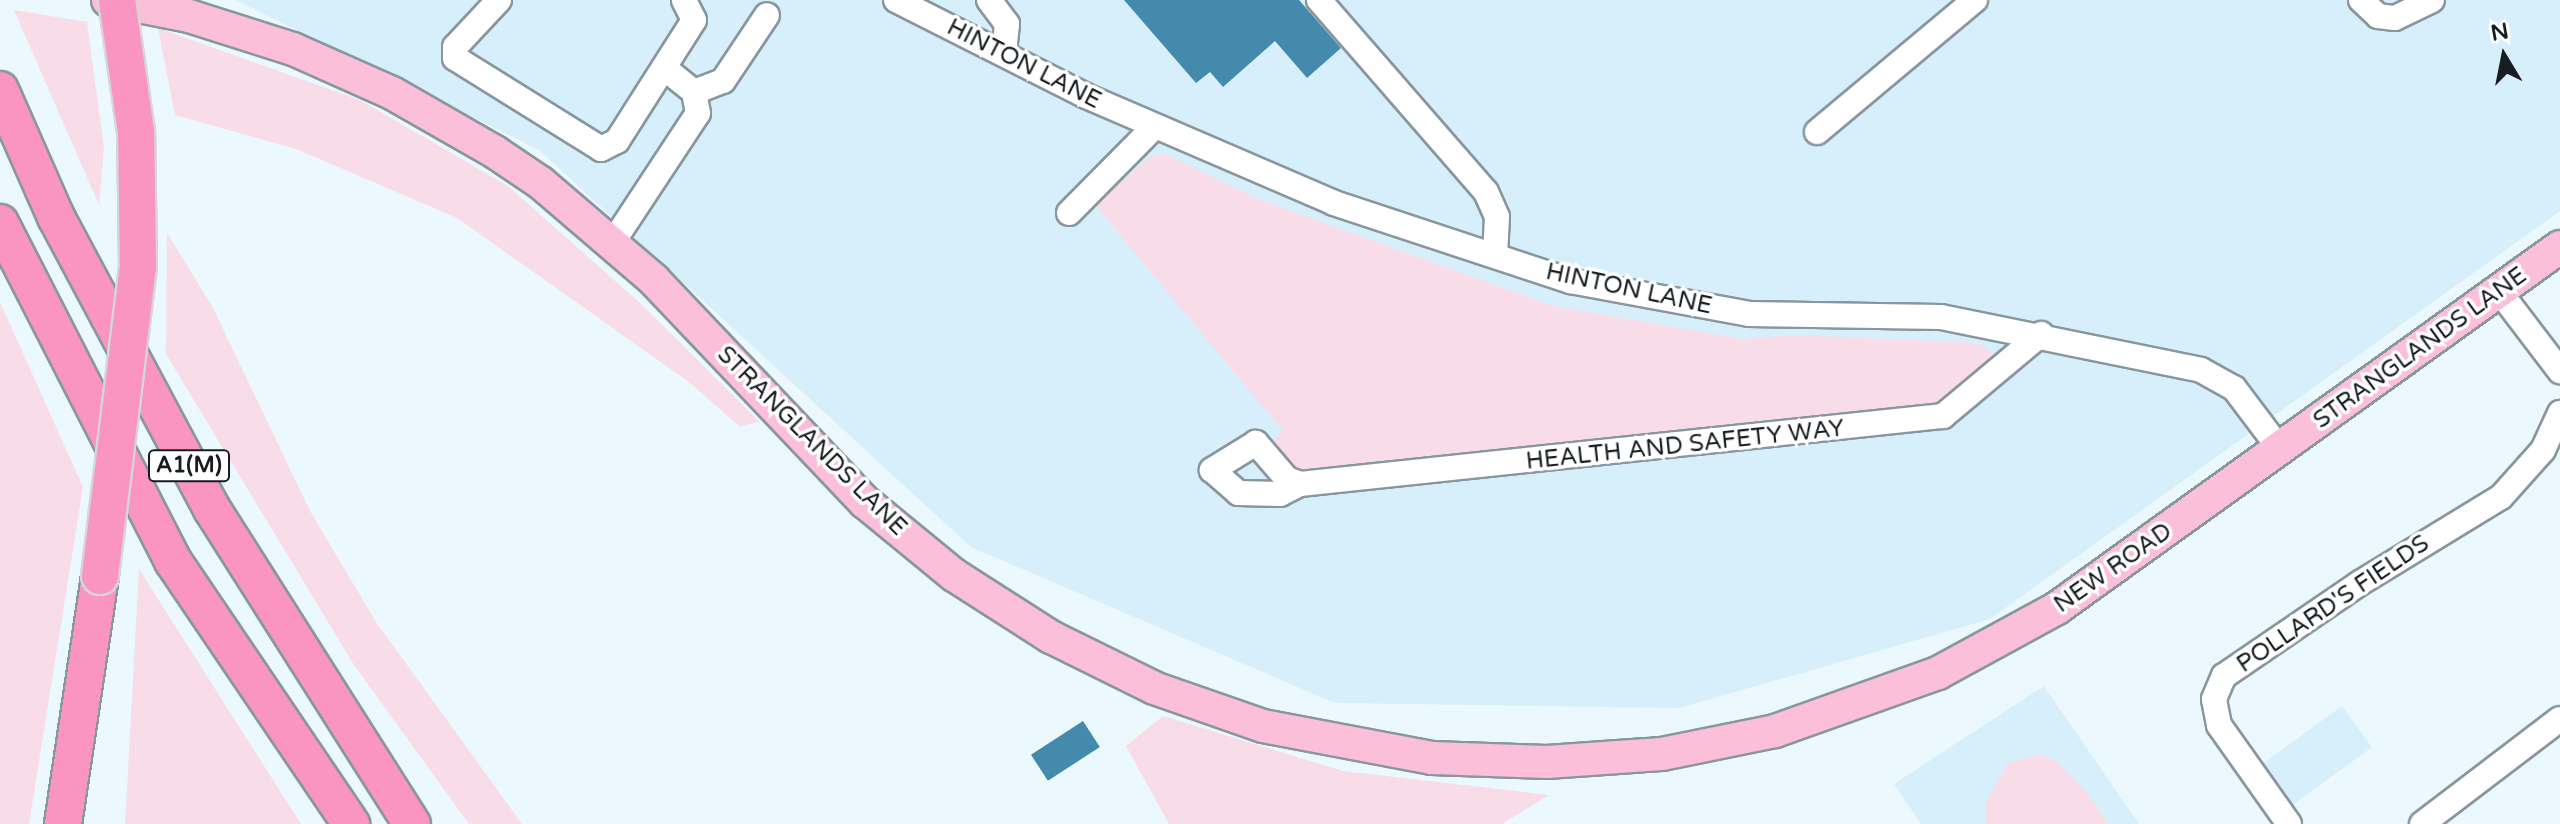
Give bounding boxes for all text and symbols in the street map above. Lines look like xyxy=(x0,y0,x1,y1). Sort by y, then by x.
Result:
street label: HINTON LANE xyxy=(942,13,1106,115)
north arrow xyxy=(2464,16,2544,96)
text: N xyxy=(2489,18,2511,47)
street label: HINTON LANE xyxy=(1543,257,1715,321)
street label: STRANGLANDS LANE xyxy=(2308,261,2532,435)
street label: STRANGLANDS LANE xyxy=(711,340,913,542)
street label: HEALTH AND SAFETY WAY xyxy=(1524,414,1846,476)
road number: A1(M) xyxy=(147,448,231,484)
street label: NEW ROAD xyxy=(2049,517,2177,619)
street label: POLLARD'S FIELDS xyxy=(2231,529,2435,679)

